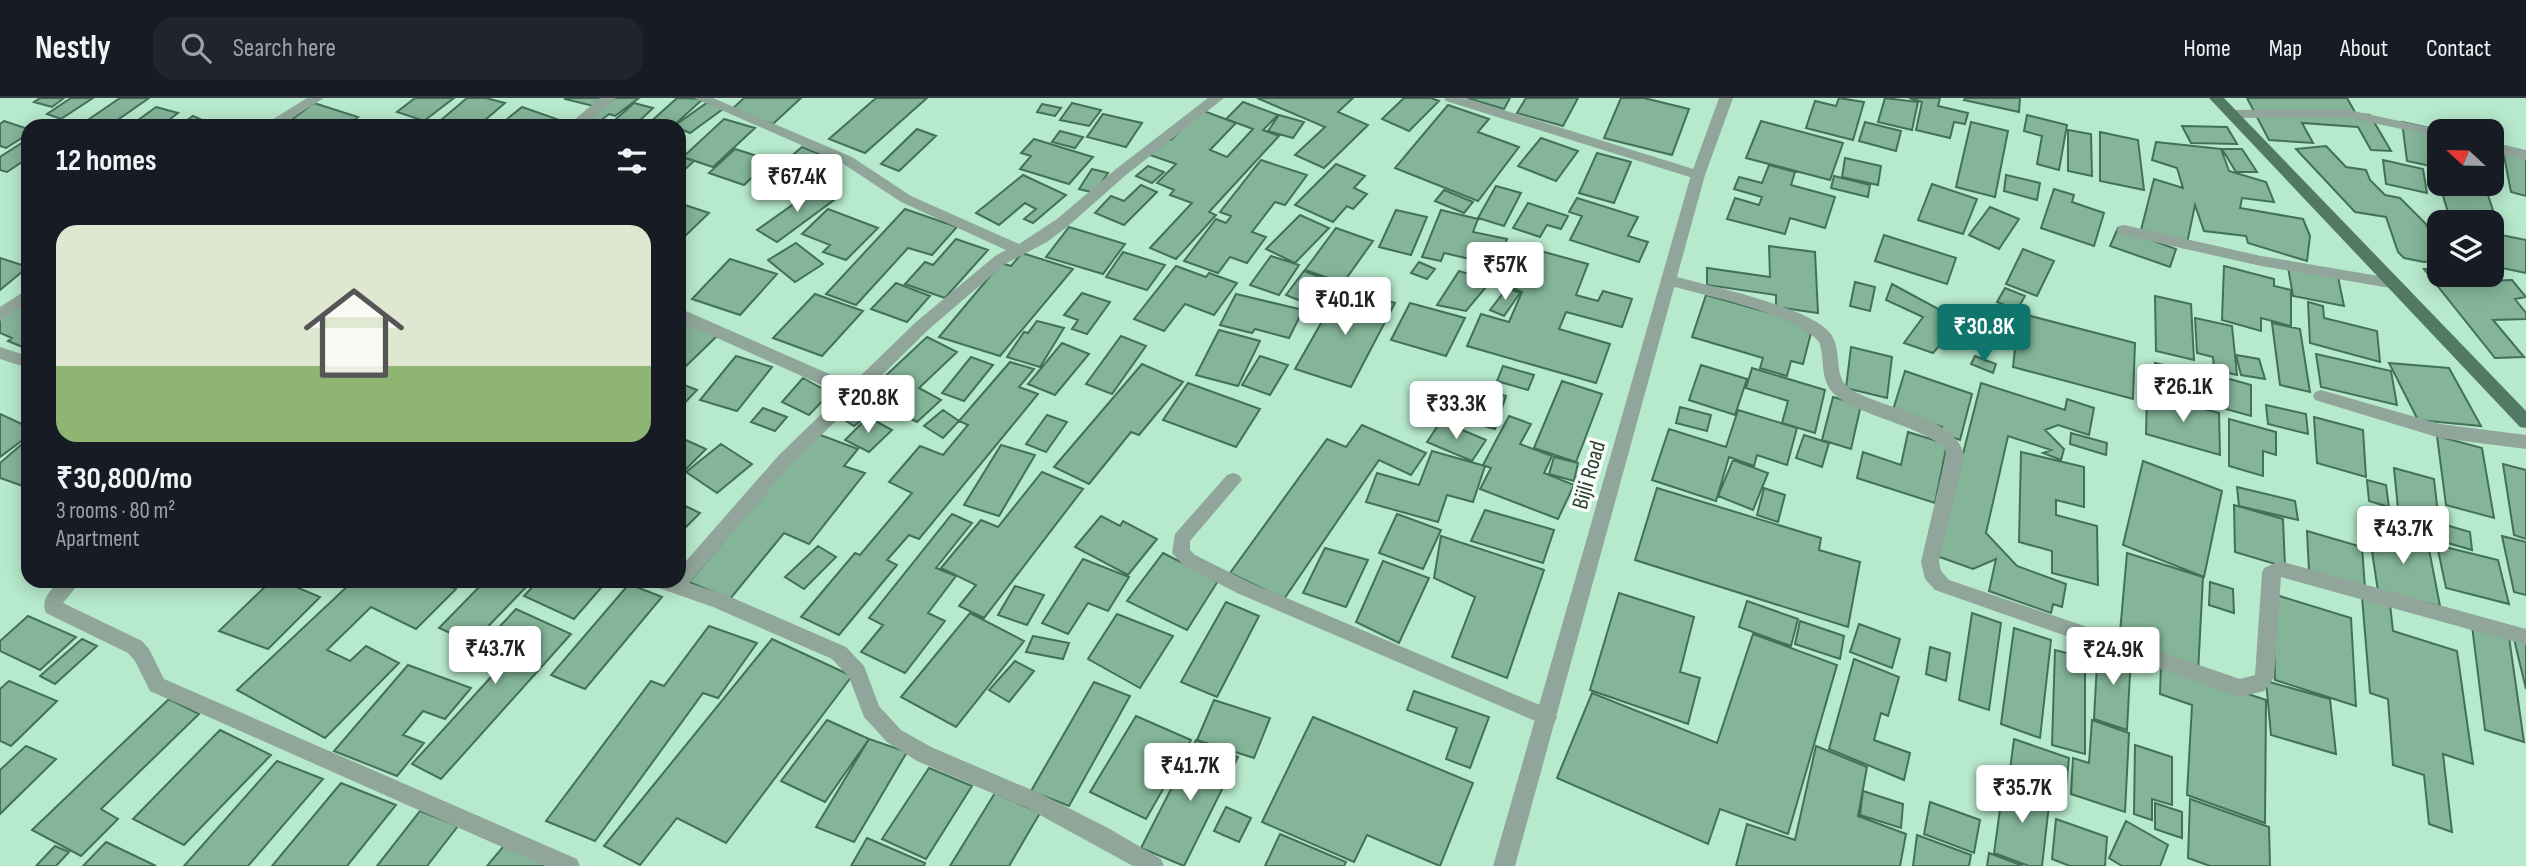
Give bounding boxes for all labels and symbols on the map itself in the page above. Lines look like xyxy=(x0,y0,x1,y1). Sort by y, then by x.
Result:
north arrow xyxy=(2427,119,2504,196)
pin: ₹67.4K xyxy=(740,155,854,214)
pin: ₹57K xyxy=(1464,242,1546,302)
pin: ₹40.1K xyxy=(1288,278,1402,337)
pin: ₹30.8K xyxy=(1927,304,2041,364)
pin: ₹26.1K xyxy=(2126,364,2240,424)
pin: ₹20.8K xyxy=(811,376,925,435)
pin: ₹33.3K xyxy=(1399,382,1513,441)
street label: Bijli Road xyxy=(1566,438,1612,512)
pin: ₹43.7K xyxy=(2346,506,2460,566)
pin: ₹43.7K xyxy=(438,626,552,686)
pin: ₹24.9K xyxy=(2056,628,2170,687)
pin: ₹41.7K xyxy=(1133,744,1247,803)
pin: ₹35.7K xyxy=(1965,766,2079,825)

